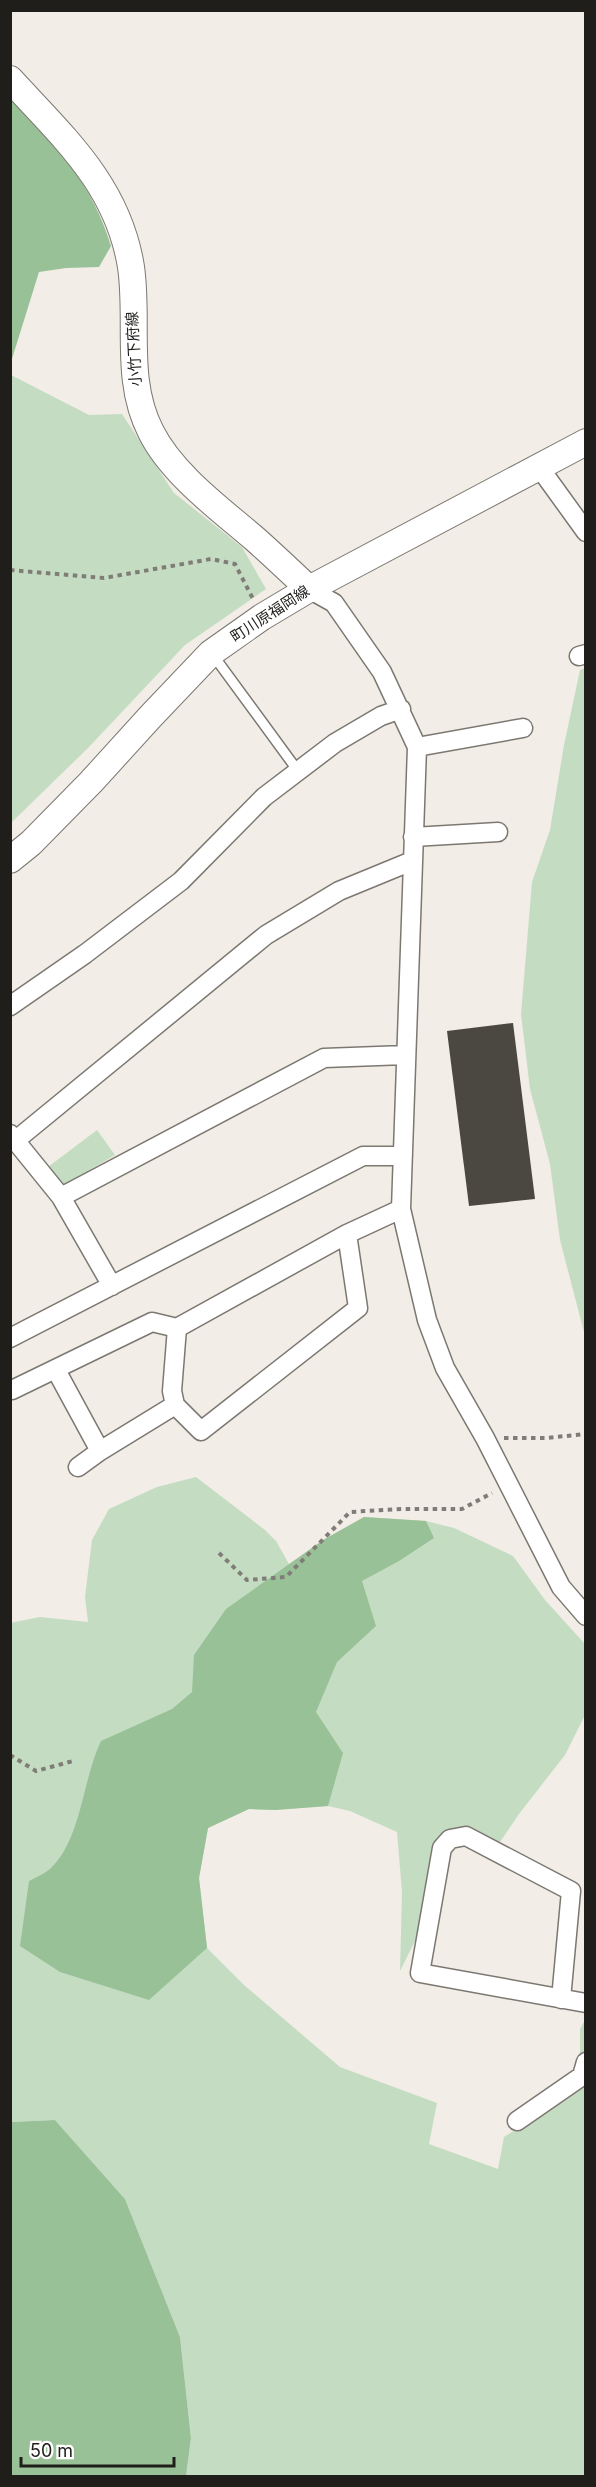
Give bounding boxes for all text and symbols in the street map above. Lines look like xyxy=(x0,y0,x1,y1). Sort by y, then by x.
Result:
street label: 小竹下府線 xyxy=(122,311,145,387)
street label: 町川原福岡線 xyxy=(227,581,313,646)
scale bar xyxy=(21,2430,174,2468)
text: 50 m xyxy=(30,2440,73,2461)

